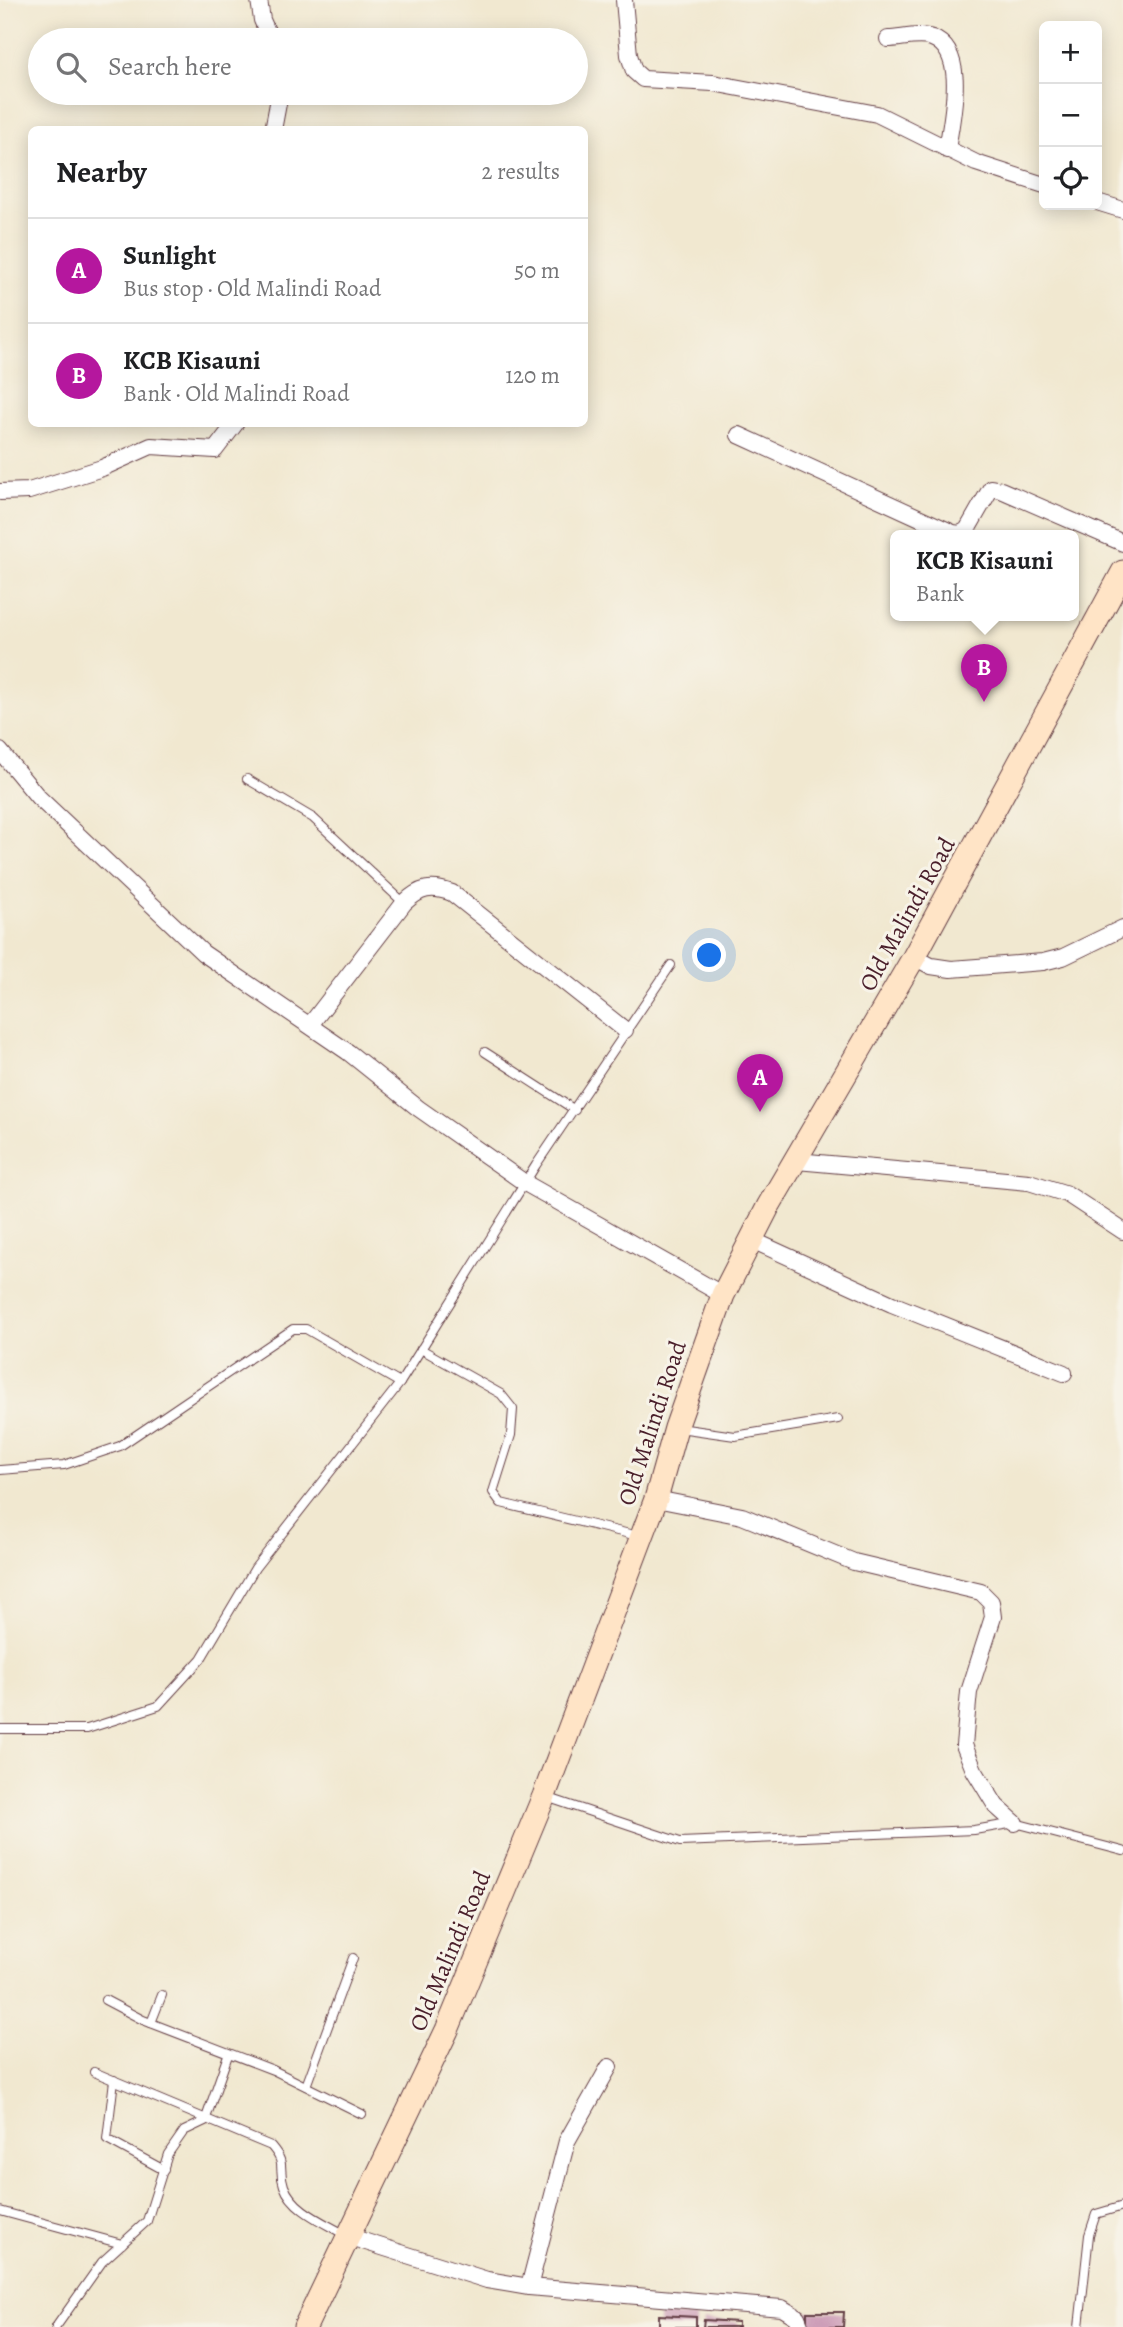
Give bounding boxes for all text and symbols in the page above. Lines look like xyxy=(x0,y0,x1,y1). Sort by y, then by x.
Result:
map controls xyxy=(1039,21,1102,210)
button: + xyxy=(1039,21,1102,84)
search box xyxy=(28,28,588,105)
icon: search xyxy=(52,48,90,86)
text: Search here xyxy=(108,49,232,84)
button: − xyxy=(1039,84,1102,147)
button: locate xyxy=(1039,147,1102,210)
text: Nearby xyxy=(56,152,147,192)
text: 2 results xyxy=(482,156,560,187)
text: Sunlight xyxy=(123,238,216,273)
text: A xyxy=(72,255,86,286)
text: 50 m xyxy=(514,255,560,286)
text: Bus stop · Old Malindi Road xyxy=(123,273,381,304)
text: KCB Kisauni xyxy=(123,343,261,378)
text: B xyxy=(72,360,86,391)
text: 120 m xyxy=(505,360,560,391)
text: Bank · Old Malindi Road xyxy=(123,378,350,409)
popup xyxy=(890,530,1079,621)
text: KCB Kisauni xyxy=(916,543,1053,578)
text: Bank xyxy=(916,578,964,609)
pin: B xyxy=(961,644,1007,702)
street label: Old Malindi Road xyxy=(851,831,963,997)
your location xyxy=(692,938,726,972)
pin: A xyxy=(737,1054,783,1112)
street label: Old Malindi Road xyxy=(610,1336,694,1510)
street label: Old Malindi Road xyxy=(402,1866,498,2036)

